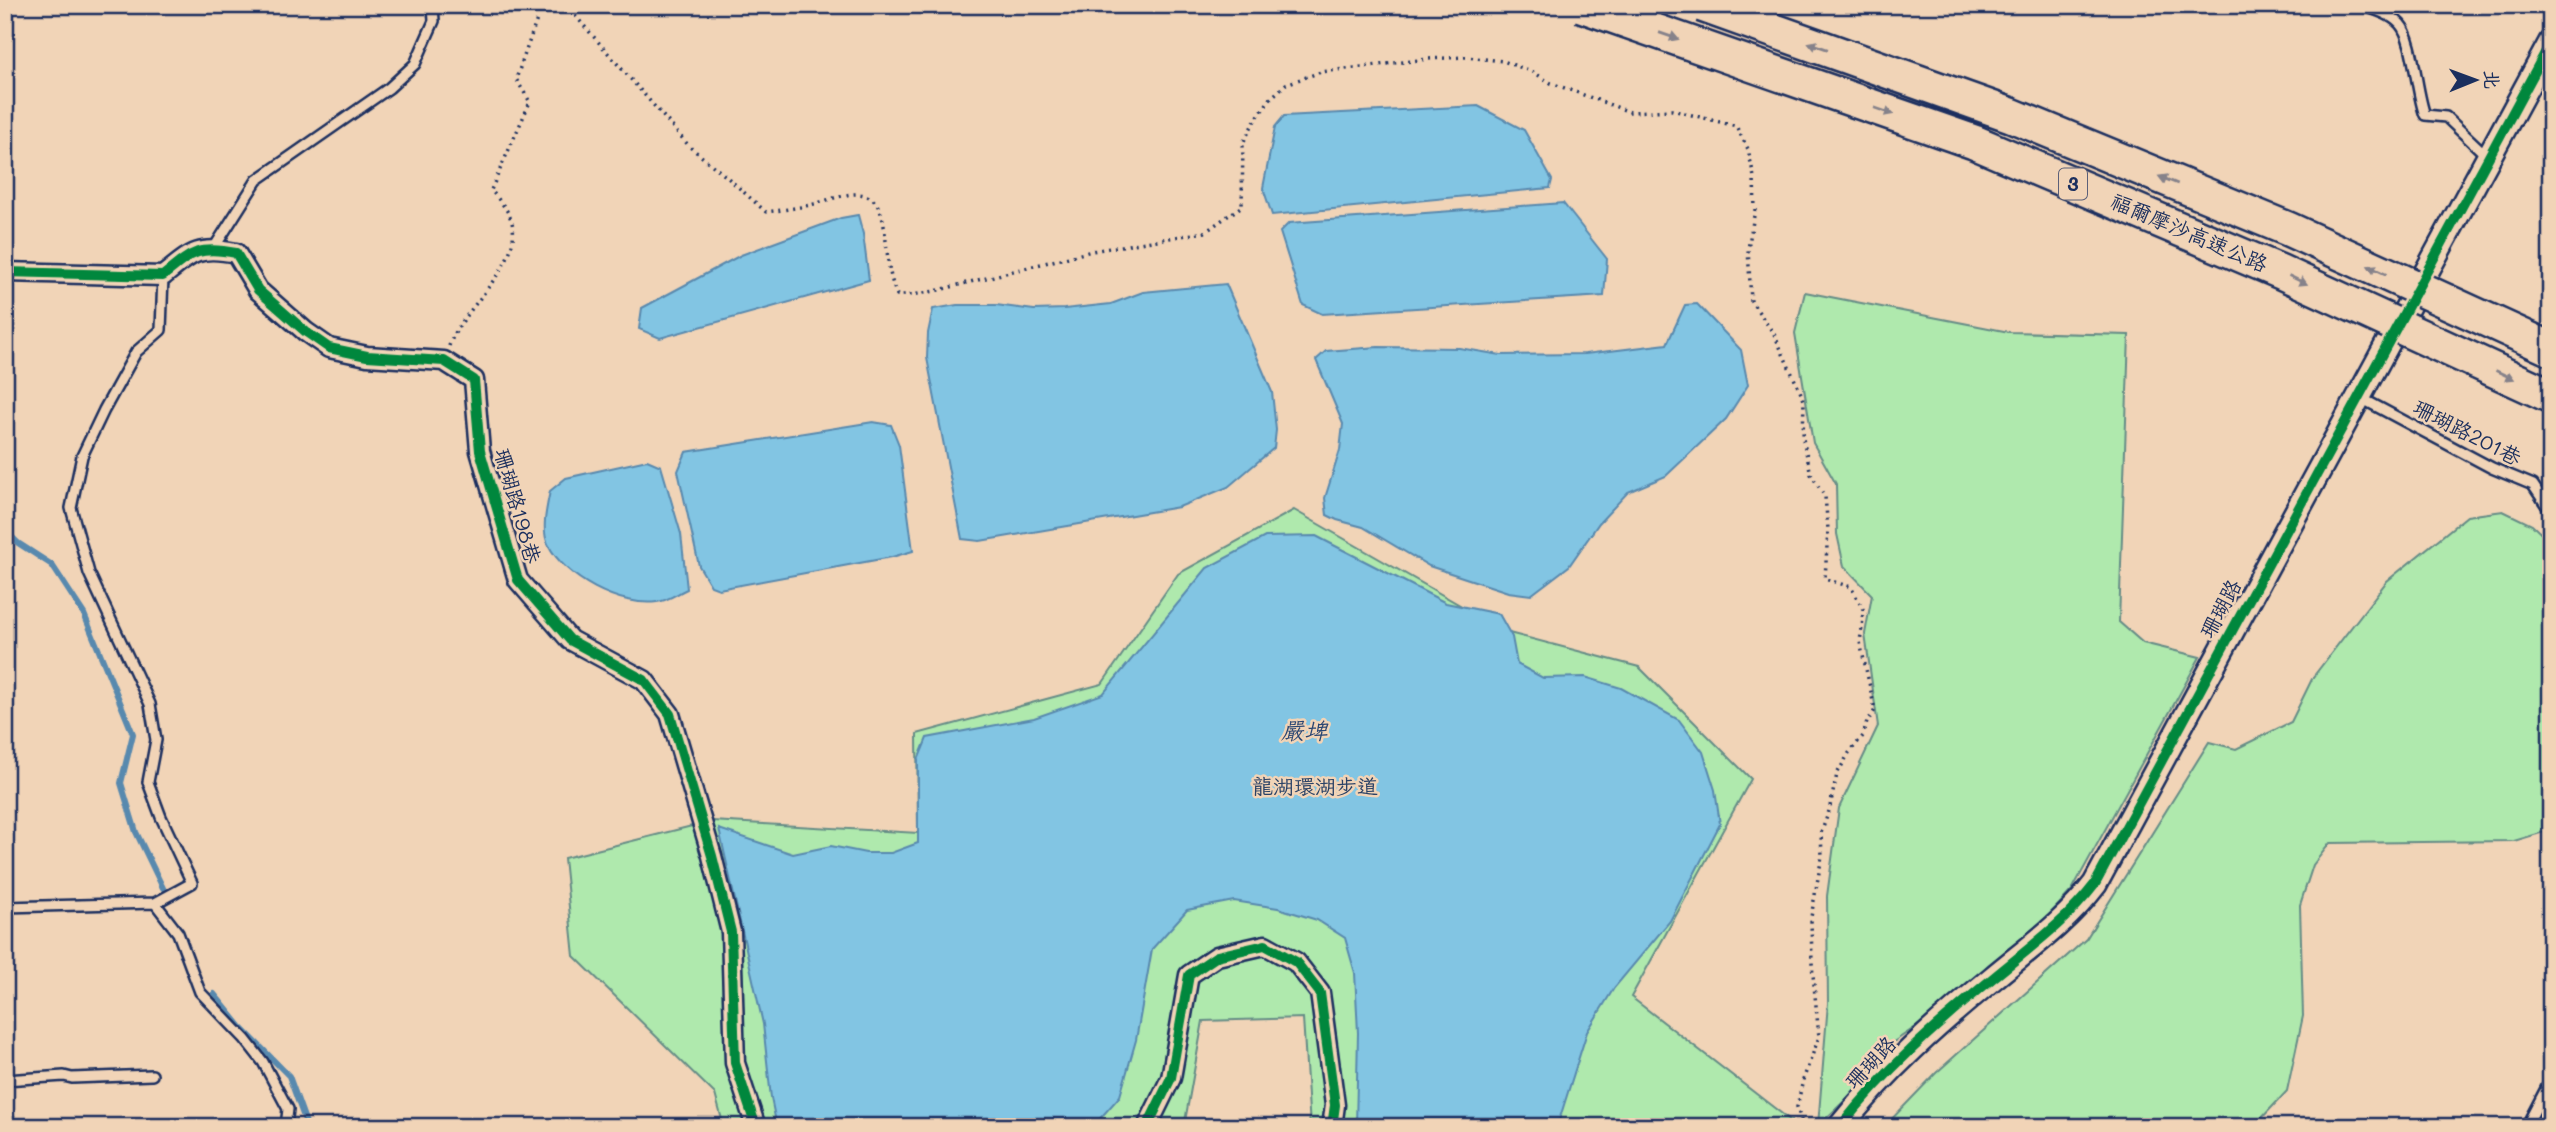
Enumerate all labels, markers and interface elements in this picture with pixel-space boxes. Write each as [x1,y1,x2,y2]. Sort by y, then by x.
one-way arrow [1659,31,1680,42]
one-way arrow [1808,40,1829,51]
north arrow [2440,46,2510,116]
text: 北 [2480,70,2505,89]
one-way arrow [1873,105,1894,116]
road number: 3 [2059,168,2087,200]
one-way arrow [2158,174,2179,185]
street label: 福爾摩沙高速公路 [2107,186,2272,277]
one-way arrow [2367,264,2387,276]
one-way arrow [2288,275,2309,286]
one-way arrow [2495,369,2515,381]
street label: 珊瑚路201巷 [2409,393,2526,470]
street label: 珊瑚路198巷 [489,445,548,566]
street label: 珊瑚路 [2193,574,2246,642]
water label: 嚴埤 [1281,715,1329,745]
park label: 龍湖環湖步道 [1252,772,1378,799]
street label: 珊瑚路 [1839,1030,1901,1094]

